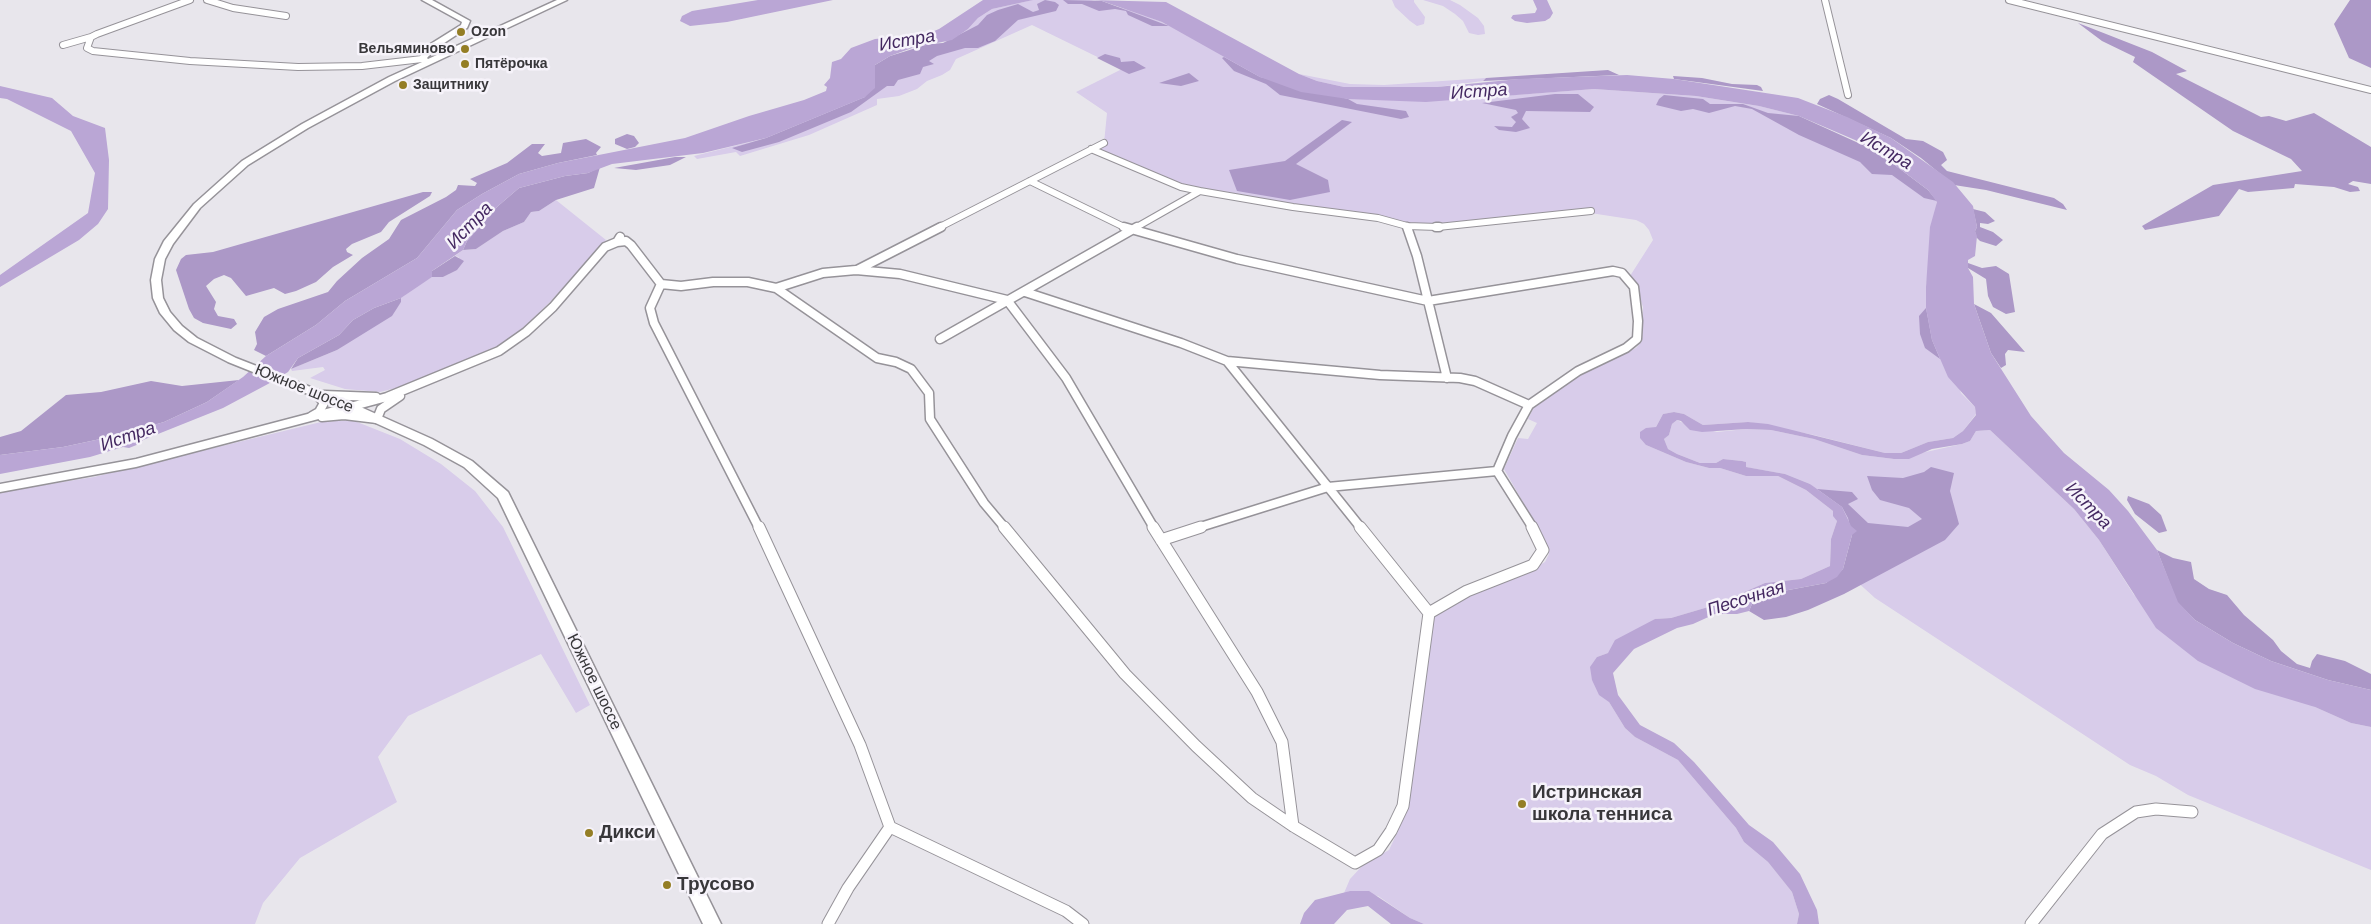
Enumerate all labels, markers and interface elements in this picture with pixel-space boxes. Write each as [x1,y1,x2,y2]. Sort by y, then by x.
place label: Ozon [471,24,506,40]
water label: Истра [877,25,937,57]
marker: Ozon [455,26,467,38]
place label: Вельяминово [358,41,455,57]
marker: Вельяминово [459,43,471,55]
place label: Пятёрочка [475,56,548,72]
marker: Пятёрочка [459,58,471,70]
place label: Защитнику [413,77,489,93]
marker: Защитнику [397,79,409,91]
water label: Истра [1450,79,1508,105]
water label: Истра [1856,127,1916,175]
water label: Истра [443,198,497,254]
street label: Южное шоссе [252,361,356,417]
water label: Истра [98,418,158,456]
water label: Истра [2061,478,2115,534]
water label: Песочная [1705,576,1787,622]
street label: Южное шоссе [562,631,626,733]
place label: Истринская школа тенниса [1532,782,1672,826]
marker: Истринская школа тенниса [1516,798,1528,810]
place label: Дикси [599,822,656,844]
marker: Дикси [583,827,595,839]
place label: Трусово [677,874,755,896]
marker: Трусово [661,879,673,891]

